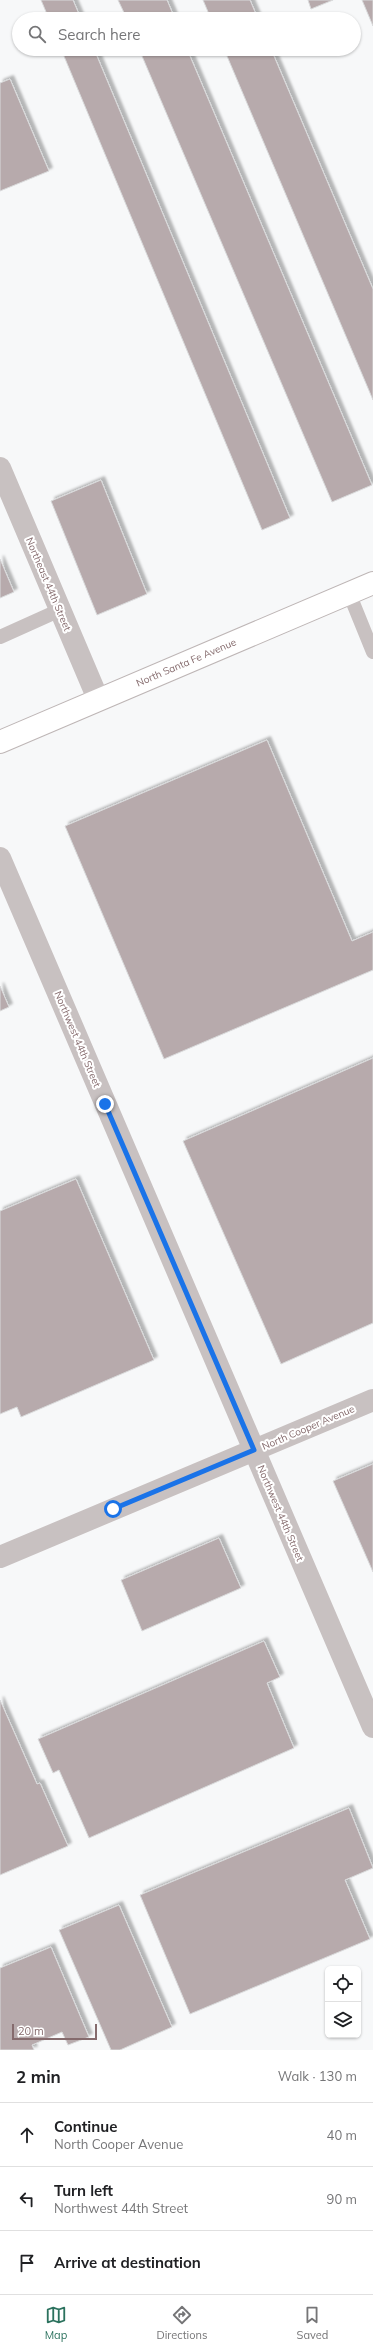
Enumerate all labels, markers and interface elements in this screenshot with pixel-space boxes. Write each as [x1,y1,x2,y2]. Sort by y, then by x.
search box [12,12,361,56]
icon: search [26,23,48,45]
text: Search here [58,25,140,44]
street label: Northeast 44th Street [23,535,74,633]
street label: North Santa Fe Avenue [134,635,238,689]
street label: Northwest 44th Street [51,989,104,1090]
route end [96,1095,114,1113]
street label: North Cooper Avenue [260,1402,357,1453]
street label: Northwest 44th Street [254,1463,307,1564]
route start [104,1500,122,1518]
map controls [325,1966,361,2038]
button: locate [325,1966,361,2002]
button: layers [325,2002,361,2038]
scale bar [12,2022,97,2041]
text: 20 m [18,2024,44,2038]
text: 2 min [16,2066,61,2087]
text: Walk · 130 m [278,2068,357,2084]
text: Continue [54,2117,117,2136]
icon: ahead [16,2124,38,2146]
text: 40 m [327,2127,357,2143]
text: North Cooper Avenue [54,2136,183,2152]
text: Turn left [54,2181,113,2200]
icon: left [16,2188,38,2210]
text: 90 m [327,2191,357,2207]
text: Northwest 44th Street [54,2200,188,2216]
icon: arrive [16,2252,38,2274]
text: Arrive at destination [54,2253,201,2272]
tab: Map [45,2304,67,2342]
tab: Directions [157,2304,207,2342]
tab: Saved [297,2304,328,2342]

